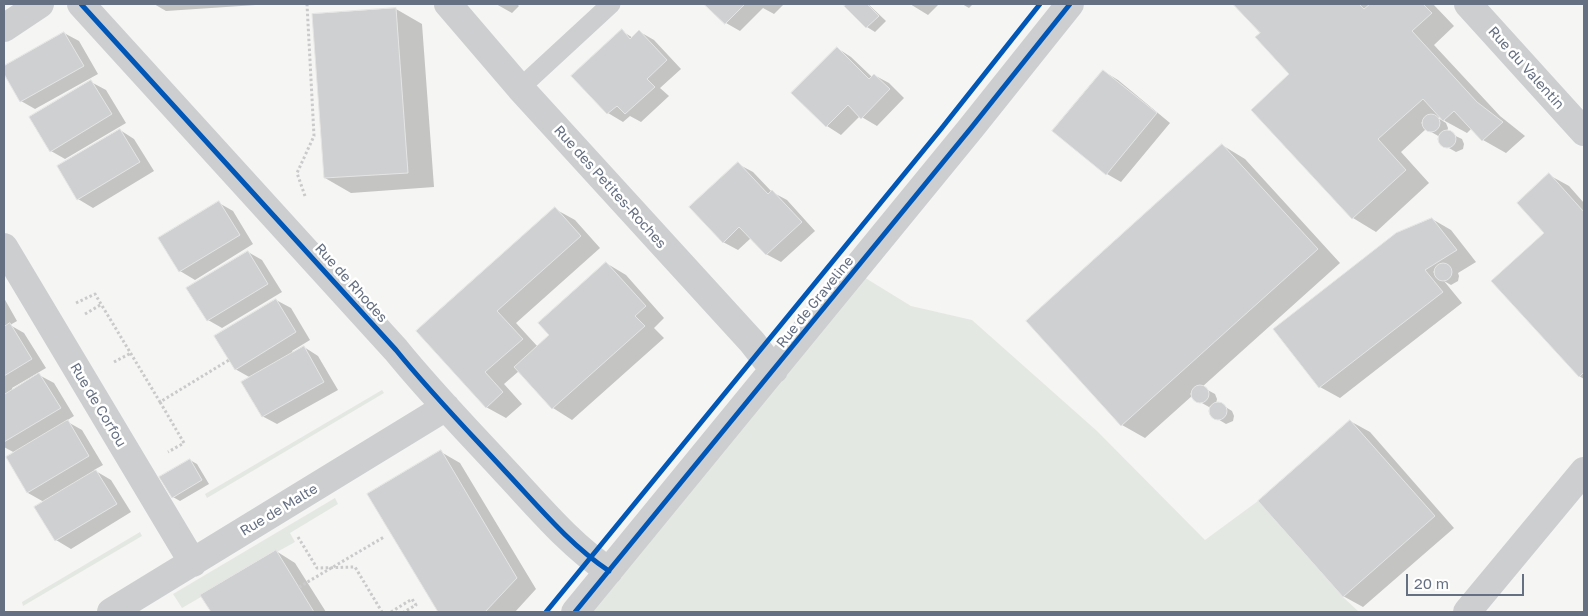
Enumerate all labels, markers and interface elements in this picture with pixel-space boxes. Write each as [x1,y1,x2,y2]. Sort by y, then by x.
street label: Rue du Valentin [1485,23,1567,113]
street label: Rue des Petites-Roches [550,122,670,252]
street label: Rue de Rhodes [311,240,391,326]
street label: Rue de Graveline [773,253,857,351]
street label: Rue de Corfou [66,360,130,450]
street label: Rue de Malte [237,480,321,540]
scale bar [1408,564,1526,596]
text: 20 m [1414,574,1449,592]

